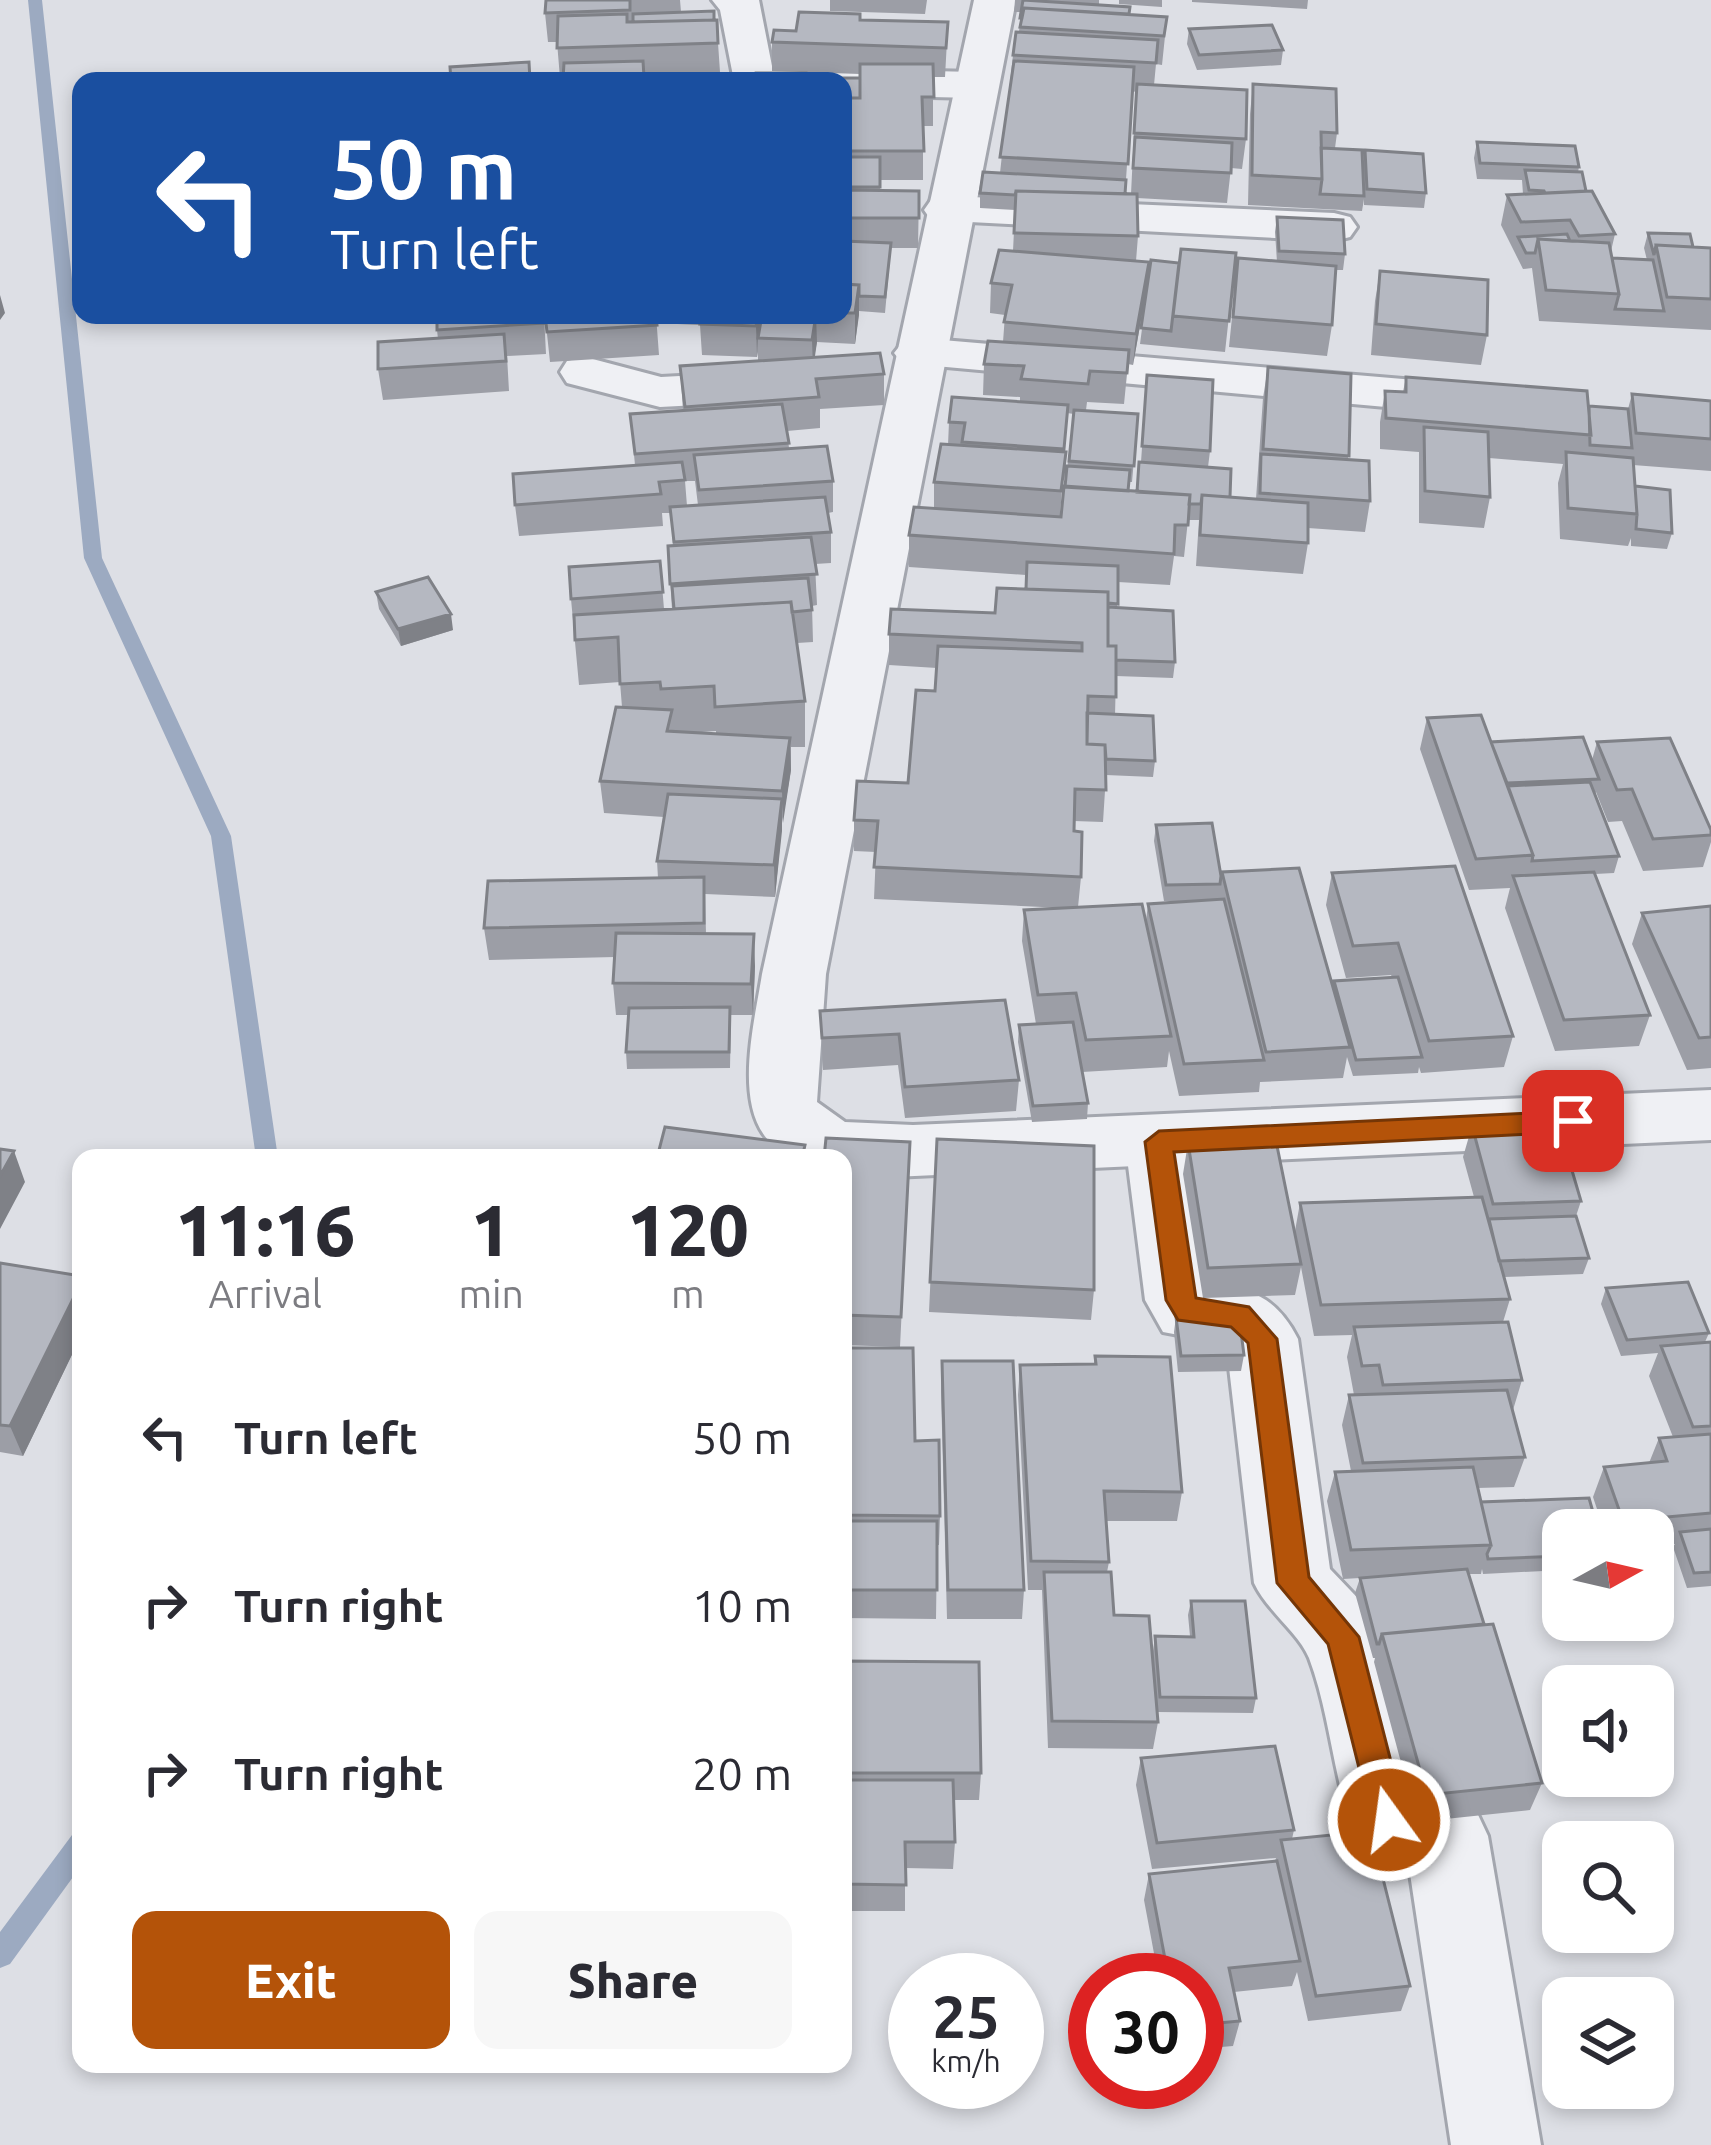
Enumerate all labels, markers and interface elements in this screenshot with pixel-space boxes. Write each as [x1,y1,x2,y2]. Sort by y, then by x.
icon: left [132,120,288,276]
text: 50 m [330,121,517,215]
text: Turn left [330,219,539,279]
pin [1522,1070,1624,1172]
icon: arrive [1540,1088,1606,1154]
text: 11:16 [175,1189,355,1270]
text: 1 [471,1189,511,1270]
text: 120 [627,1189,749,1270]
text: Arrival [208,1272,322,1315]
text: min [458,1272,524,1315]
text: m [671,1272,705,1315]
icon: left [132,1404,198,1470]
text: Turn left [234,1412,418,1463]
text: 50 m [692,1412,792,1463]
north arrow [1542,1509,1674,1641]
map controls [1542,1509,1674,2109]
icon: right [132,1572,198,1638]
text: Turn right [234,1580,443,1631]
text: 10 m [692,1580,792,1631]
button: sound [1542,1665,1674,1797]
icon: right [132,1740,198,1806]
text: Turn right [234,1748,443,1799]
text: 20 m [692,1748,792,1799]
position arrow [1326,1757,1452,1883]
button: search [1542,1821,1674,1953]
button: Exit [132,1911,450,2049]
button: Share [474,1911,792,2049]
speed limit sign: 30 [1068,1953,1224,2109]
button: layers [1542,1977,1674,2109]
text: 25 [932,1982,1000,2049]
text: km/h [931,2044,1001,2078]

